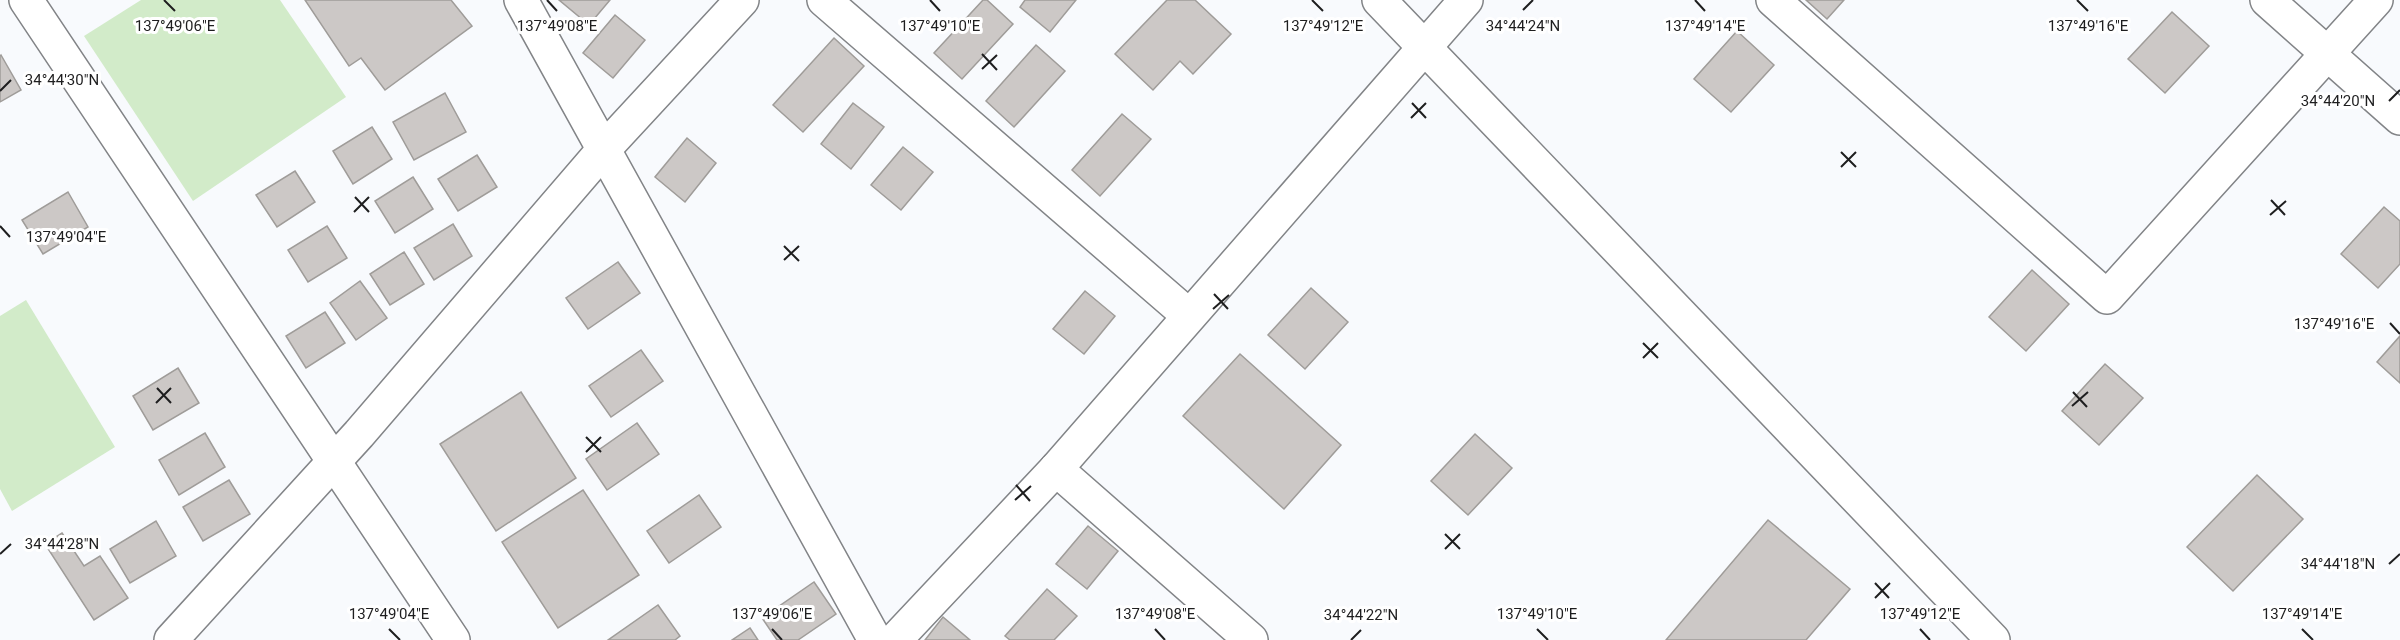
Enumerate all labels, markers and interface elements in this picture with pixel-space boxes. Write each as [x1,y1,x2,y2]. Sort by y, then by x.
text: 137°49'06"E [135,17,216,35]
text: 137°49'08"E [517,17,598,35]
text: 137°49'10"E [900,17,981,35]
text: 137°49'12"E [1283,17,1364,35]
text: 34°44'24"N [1486,17,1560,35]
text: 137°49'14"E [1665,17,1746,35]
text: 137°49'16"E [2048,17,2129,35]
text: 34°44'30"N [25,71,99,89]
text: 34°44'20"N [2301,92,2375,110]
text: 137°49'04"E [26,228,107,246]
text: 137°49'16"E [2294,315,2375,333]
text: 34°44'28"N [25,535,99,553]
text: 34°44'18"N [2301,555,2375,573]
text: 137°49'04"E [349,605,430,623]
text: 137°49'06"E [732,605,813,623]
text: 137°49'08"E [1115,605,1196,623]
text: 137°49'10"E [1497,605,1578,623]
text: 137°49'12"E [1880,605,1961,623]
text: 137°49'14"E [2262,605,2343,623]
text: 34°44'22"N [1324,606,1398,624]

